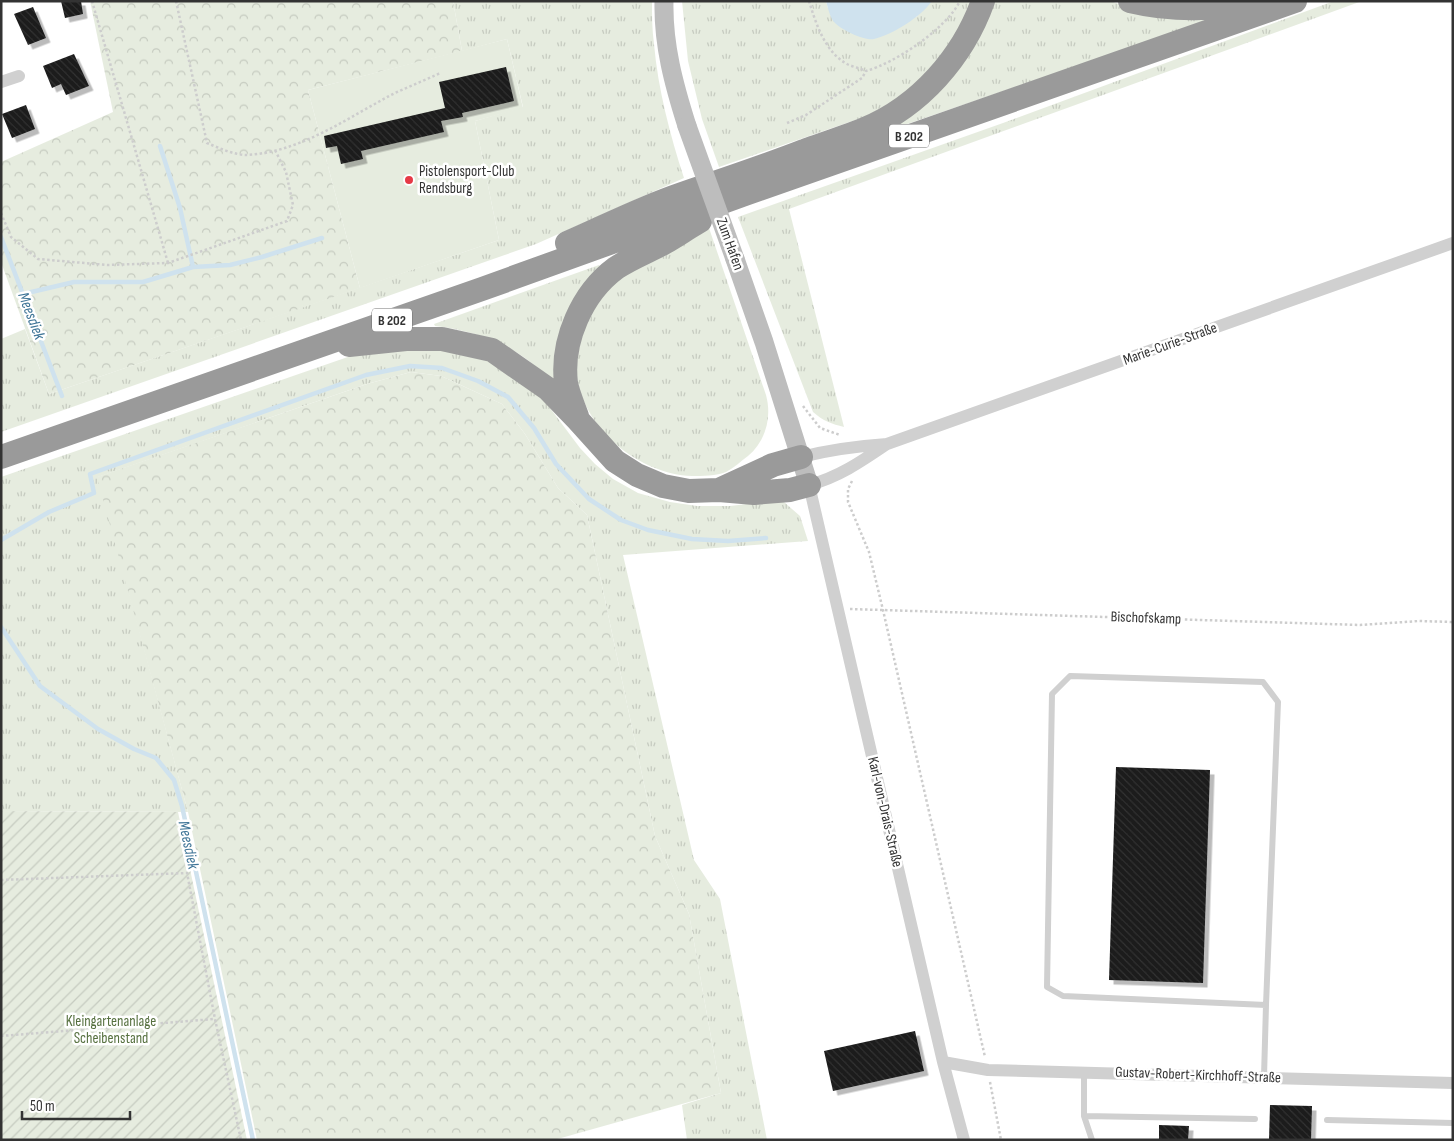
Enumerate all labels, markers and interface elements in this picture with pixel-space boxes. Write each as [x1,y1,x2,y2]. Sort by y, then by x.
road number: B 202 [889,124,929,148]
place label: Pistolensport-Club Rendsburg [419,162,514,198]
marker: Pistolensport-Club Rendsburg [403,174,415,186]
street label: Zum Hafen [712,215,748,273]
water label: Meesdiek [13,290,49,343]
road number: B 202 [372,308,412,332]
street label: Marie-Curie-Straße [1120,318,1220,370]
street label: Bischofskamp [1110,607,1182,629]
street label: Karl-von-Drais-Straße [863,755,907,869]
water label: Meesdiek [174,819,203,872]
park label: Kleingartenanlage Scheibenstand [66,1012,156,1048]
street label: Gustav-Robert-Kirchhoff-Straße [1115,1063,1281,1087]
scale bar [22,1088,130,1120]
text: 50 m [30,1097,55,1116]

